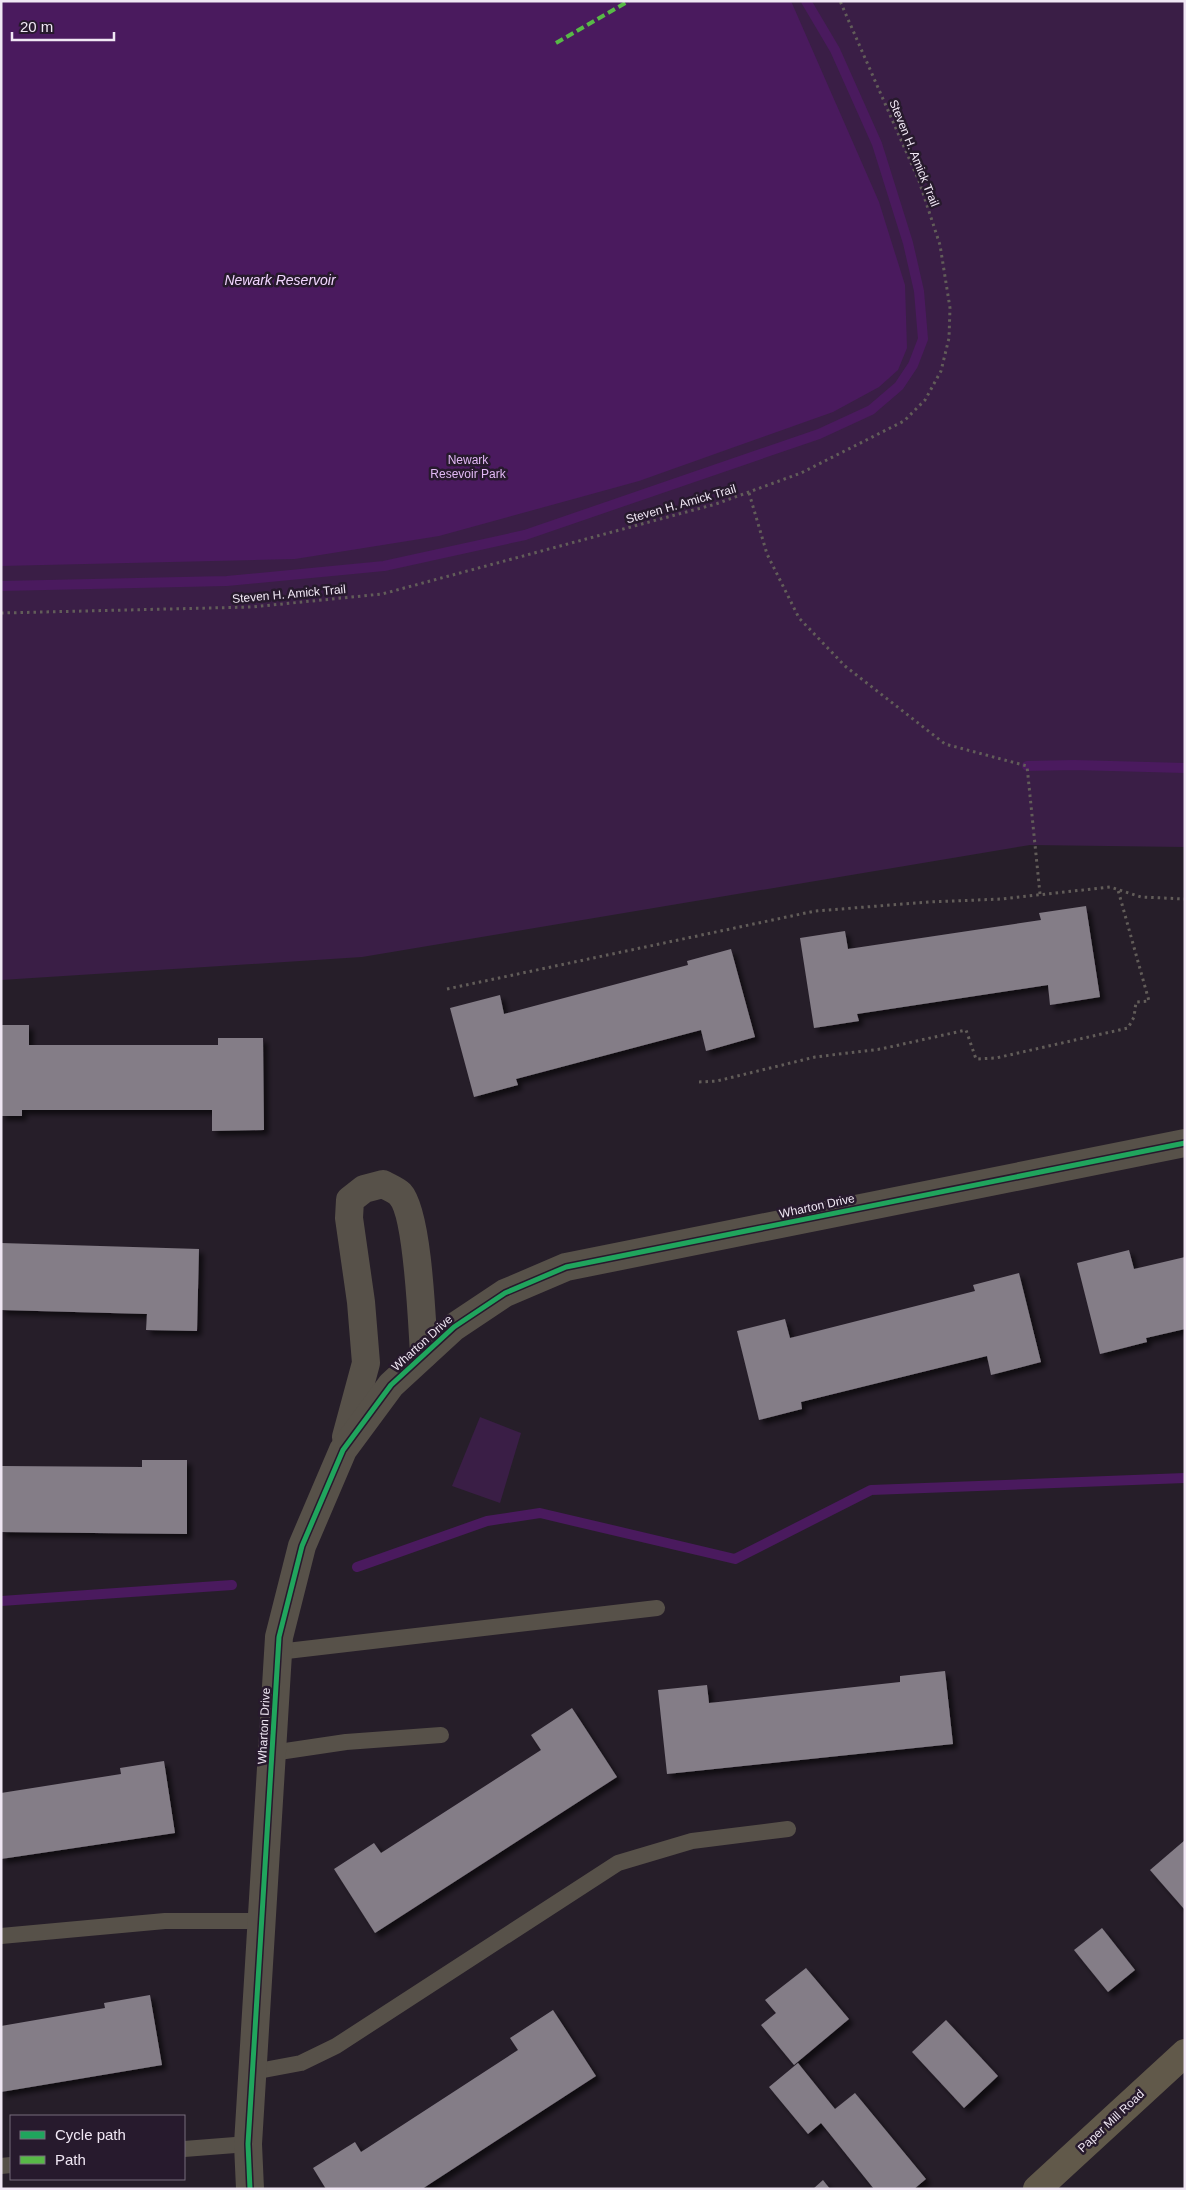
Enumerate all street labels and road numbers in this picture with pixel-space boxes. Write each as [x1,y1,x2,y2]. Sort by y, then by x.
street label: Steven H. Amick Trail [886,98,942,208]
street label: Steven H. Amick Trail [624,482,738,526]
street label: Steven H. Amick Trail [232,582,346,606]
street label: Wharton Drive [778,1191,856,1221]
street label: Wharton Drive [389,1312,455,1374]
street label: Wharton Drive [255,1687,273,1765]
street label: Paper Mill Road [1075,2087,1147,2155]

